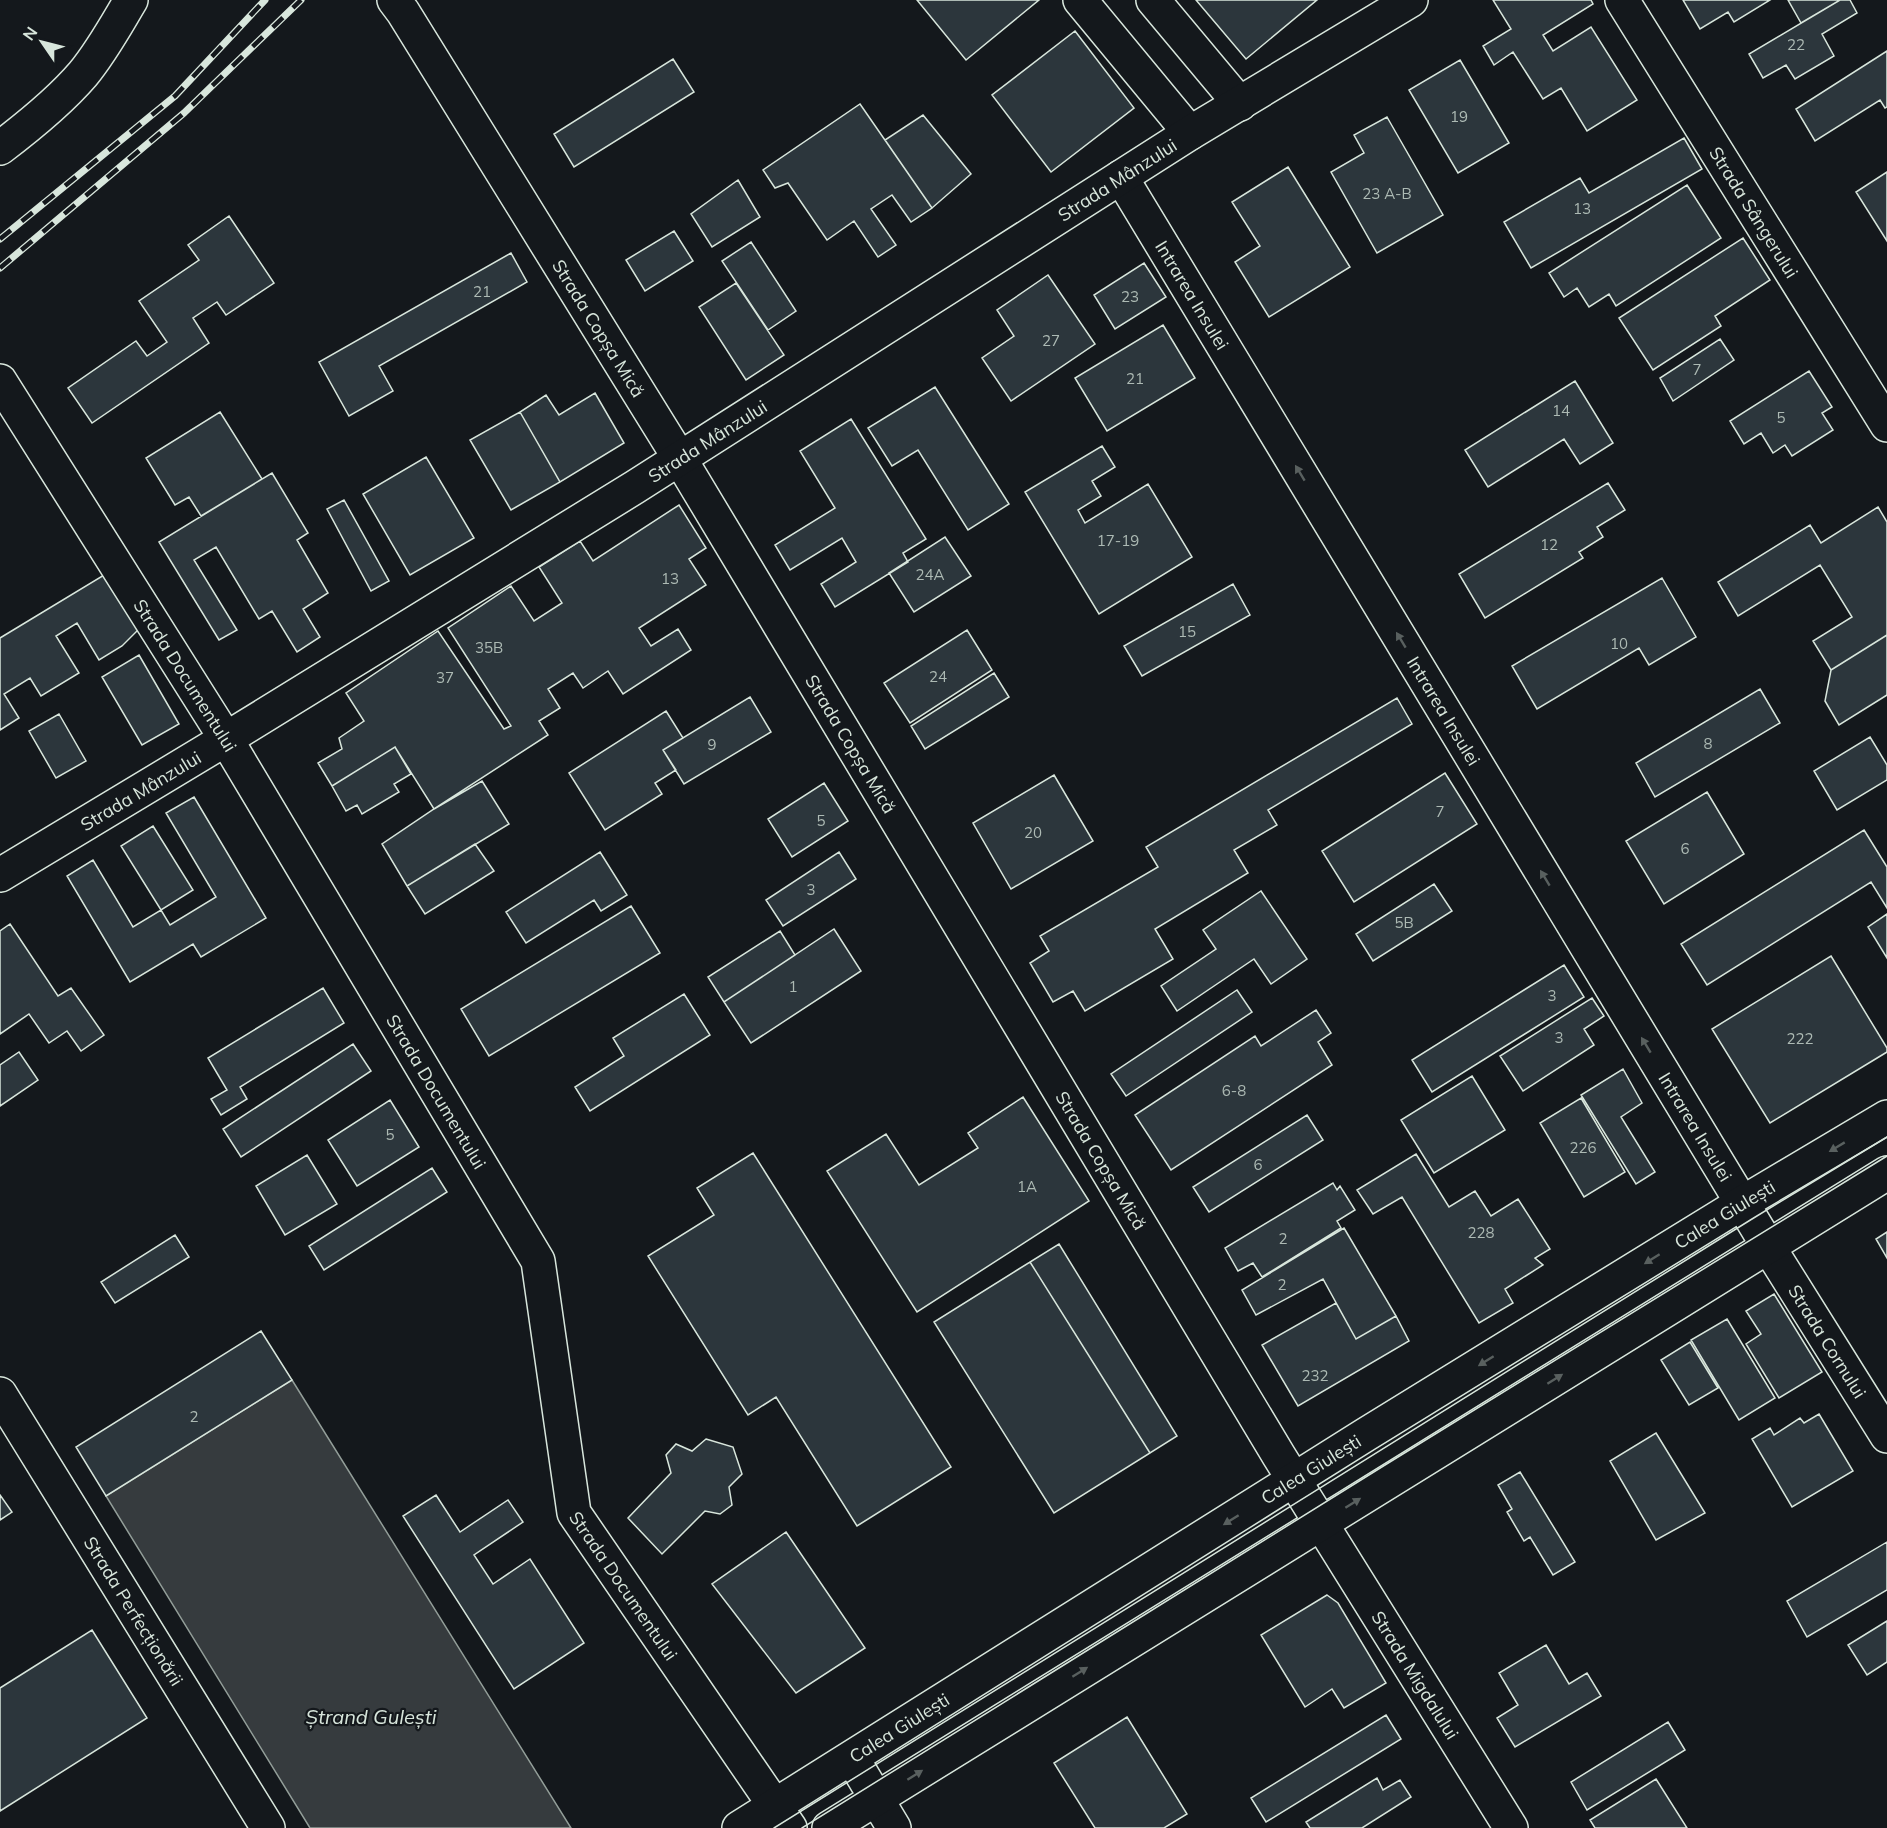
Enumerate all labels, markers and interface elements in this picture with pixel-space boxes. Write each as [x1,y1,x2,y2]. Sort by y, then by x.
north arrow [12,12,72,72]
text: N [18,23,41,44]
house number: 22 [1787,35,1805,54]
house number: 19 [1450,107,1468,126]
street label: Strada Mânzului [1053,133,1181,226]
street label: Strada Sângerului [1705,142,1804,282]
house number: 23 A-B [1362,184,1412,203]
house number: 13 [1573,199,1591,218]
street label: Intrarea Insulei [1151,236,1234,354]
street label: Strada Copșa Mică [548,255,650,401]
house number: 21 [473,282,491,301]
house number: 23 [1121,287,1139,306]
house number: 27 [1042,331,1060,350]
house number: 7 [1692,360,1702,379]
house number: 21 [1126,369,1144,388]
street label: Strada Mânzului [644,394,771,487]
house number: 14 [1552,401,1570,420]
house number: 5 [1776,408,1786,427]
one-way arrow [1295,464,1305,481]
house number: 17-19 [1097,531,1139,550]
house number: 12 [1540,535,1558,554]
house number: 24A [915,565,945,584]
house number: 13 [661,569,679,588]
street label: Strada Documentului [129,595,242,756]
house number: 15 [1178,622,1196,641]
one-way arrow [1396,631,1406,648]
house number: 10 [1610,634,1628,653]
house number: 35B [475,638,503,657]
street label: Intrarea Insulei [1402,652,1486,770]
house number: 24 [929,667,947,686]
house number: 37 [436,668,454,687]
street label: Strada Copșa Mică [801,670,902,817]
house number: 8 [1703,734,1713,753]
house number: 9 [707,735,717,754]
street label: Strada Mânzului [76,745,205,836]
house number: 7 [1435,802,1445,821]
house number: 5 [816,811,826,830]
house number: 20 [1024,823,1042,842]
house number: 6 [1680,839,1690,858]
one-way arrow [1540,870,1551,886]
house number: 3 [806,880,816,899]
house number: 5B [1394,913,1414,932]
house number: 1 [788,977,798,996]
house number: 3 [1547,986,1557,1005]
street label: Strada Documentului [382,1010,492,1173]
house number: 3 [1554,1028,1564,1047]
house number: 222 [1786,1029,1814,1048]
one-way arrow [1641,1037,1652,1053]
street label: Intrarea Insulei [1654,1068,1738,1185]
house number: 6-8 [1222,1081,1246,1100]
street label: Strada Copșa Mică [1051,1087,1152,1234]
house number: 5 [385,1125,395,1144]
house number: 226 [1569,1138,1597,1157]
one-way arrow [1829,1141,1845,1152]
house number: 6 [1253,1155,1263,1174]
street label: Calea Giulești [1670,1175,1779,1254]
house number: 1A [1017,1177,1037,1196]
house number: 228 [1467,1223,1495,1242]
house number: 2 [1278,1229,1288,1248]
one-way arrow [1644,1253,1660,1264]
house number: 2 [1277,1275,1287,1294]
street label: Strada Cornului [1784,1280,1872,1402]
one-way arrow [1478,1355,1494,1366]
house number: 232 [1301,1366,1329,1385]
one-way arrow [1547,1373,1563,1384]
house number: 2 [189,1407,199,1426]
street label: Calea Giulești [1256,1429,1365,1509]
one-way arrow [1345,1497,1361,1508]
street label: Strada Documentului [564,1506,683,1665]
one-way arrow [1223,1514,1240,1525]
street label: Strada Perfecționării [79,1532,189,1690]
street label: Strada Migdalului [1367,1606,1464,1743]
one-way arrow [1072,1667,1088,1678]
street label: Calea Giulești [845,1687,953,1768]
water label: Ștrand Gulești [306,1704,437,1730]
one-way arrow [907,1770,923,1781]

